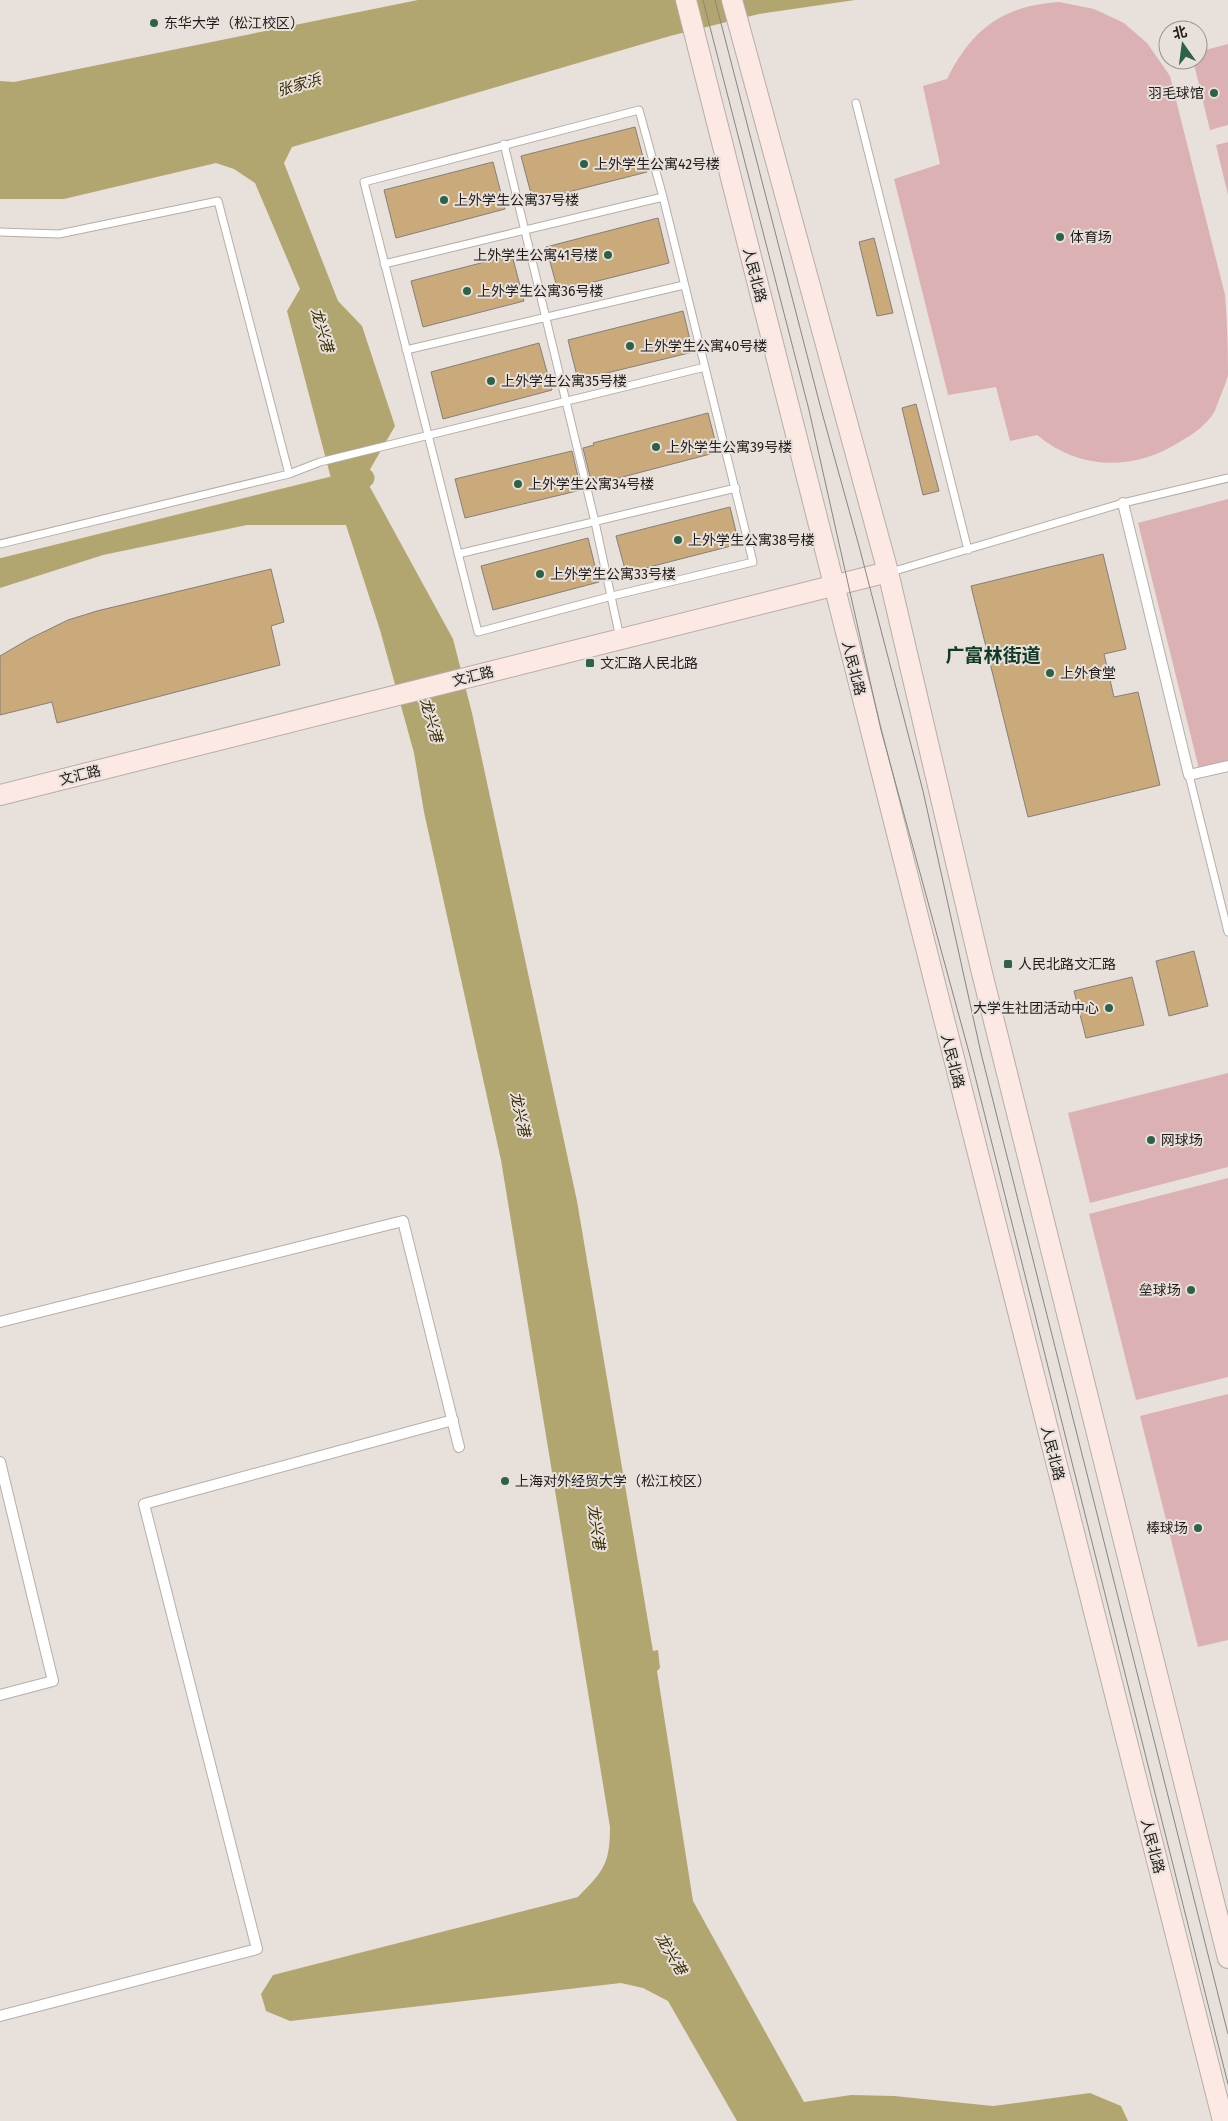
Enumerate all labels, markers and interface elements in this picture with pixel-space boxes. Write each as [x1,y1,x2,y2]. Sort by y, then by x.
place label: 东华大学（松江校区） [164,15,304,32]
marker: 东华大学（松江校区） [148,17,160,29]
north arrow [1158,20,1208,70]
text: 北 [1171,23,1189,43]
water label: 张家浜 [275,70,325,100]
place label: 羽毛球馆 [1148,85,1204,102]
marker: 羽毛球馆 [1208,87,1220,99]
place label: 上外学生公寓42号楼 [594,156,720,173]
marker: 上外学生公寓42号楼 [578,158,590,170]
place label: 上外学生公寓37号楼 [454,192,579,209]
marker: 上外学生公寓37号楼 [438,194,450,206]
place label: 体育场 [1070,229,1112,246]
marker: 体育场 [1054,231,1066,243]
street label: 人民北路 [739,246,770,304]
place label: 上外学生公寓41号楼 [473,247,598,264]
marker: 上外学生公寓41号楼 [602,249,614,261]
place label: 上外学生公寓36号楼 [477,283,603,300]
marker: 上外学生公寓36号楼 [461,285,473,297]
water label: 龙兴港 [307,306,337,356]
place label: 上外学生公寓40号楼 [640,338,767,355]
marker: 上外学生公寓40号楼 [624,340,636,352]
place label: 上外学生公寓35号楼 [501,373,627,390]
marker: 上外学生公寓35号楼 [485,375,497,387]
place label: 上外学生公寓39号楼 [666,439,792,456]
marker: 上外学生公寓39号楼 [650,441,662,453]
place label: 上外学生公寓34号楼 [528,476,654,493]
marker: 上外学生公寓34号楼 [512,478,524,490]
place label: 上外学生公寓38号楼 [688,532,815,549]
marker: 上外学生公寓38号楼 [672,534,684,546]
place label: 上外学生公寓33号楼 [550,566,676,583]
marker: 上外学生公寓33号楼 [534,568,546,580]
street label: 人民北路 [838,639,869,697]
district label: 广富林街道 [945,644,1041,667]
place label: 文汇路人民北路 [600,655,698,672]
marker: 文汇路人民北路 [584,657,596,669]
street label: 文汇路 [451,663,496,690]
place label: 上外食堂 [1060,665,1116,682]
marker: 上外食堂 [1044,667,1056,679]
water label: 龙兴港 [416,696,446,746]
street label: 文汇路 [58,762,103,789]
place label: 人民北路文汇路 [1018,956,1116,973]
marker: 人民北路文汇路 [1002,958,1014,970]
place label: 大学生社团活动中心 [973,1000,1099,1017]
marker: 大学生社团活动中心 [1103,1002,1115,1014]
street label: 人民北路 [937,1032,968,1090]
water label: 龙兴港 [507,1090,534,1140]
place label: 网球场 [1161,1132,1203,1149]
marker: 网球场 [1145,1134,1157,1146]
place label: 垒球场 [1139,1282,1181,1299]
marker: 垒球场 [1185,1284,1197,1296]
street label: 人民北路 [1037,1424,1068,1482]
place label: 上海对外经贸大学（松江校区） [515,1473,711,1490]
marker: 上海对外经贸大学（松江校区） [499,1475,511,1487]
water label: 龙兴港 [584,1503,608,1553]
place label: 棒球场 [1146,1520,1188,1537]
marker: 棒球场 [1192,1522,1204,1534]
street label: 人民北路 [1137,1817,1168,1875]
water label: 龙兴港 [652,1930,691,1980]

